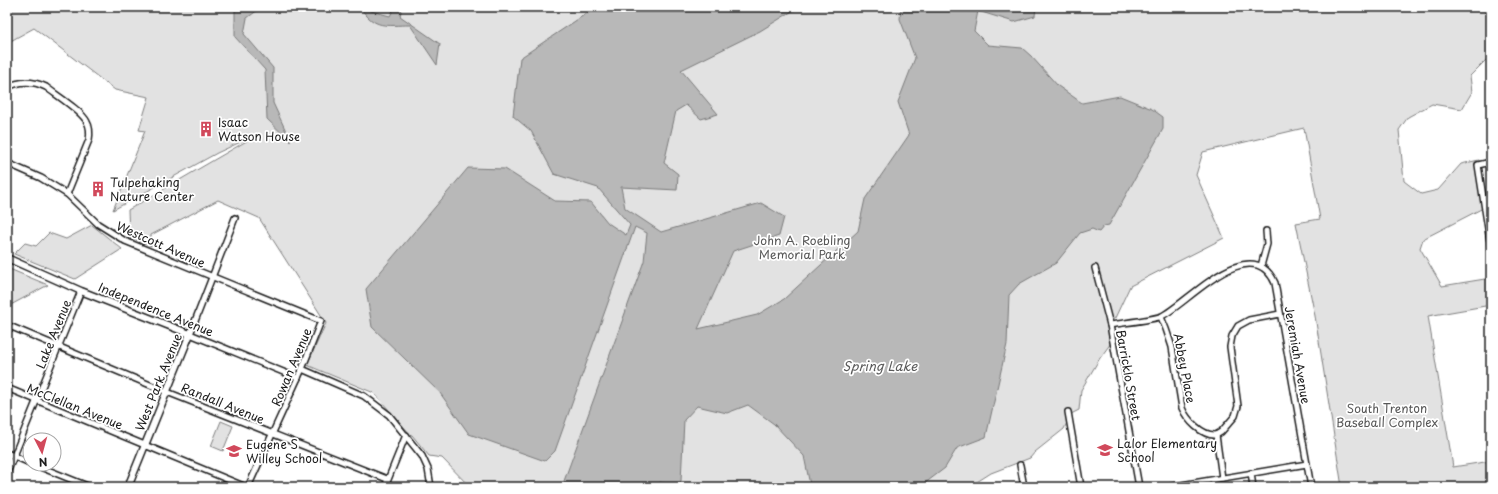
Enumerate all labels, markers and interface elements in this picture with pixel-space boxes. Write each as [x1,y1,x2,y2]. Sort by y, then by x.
place label: Isaac Watson House [218,113,300,145]
building icon: Isaac Watson House [197,120,215,138]
place label: Tulpehaking Nature Center [110,173,194,205]
building icon: Tulpehaking Nature Center [89,180,107,198]
street label: Westcott Avenue [114,216,209,272]
park label: John A. Roebling Memorial Park [754,231,851,263]
street label: Independence Avenue [96,278,217,341]
street label: Lake Avenue [31,296,75,371]
street label: Jeremiah Avenue [1281,305,1316,406]
street label: Rowan Avenue [266,325,316,409]
street label: Barricklo Street [1112,328,1146,422]
street label: West Park Avenue [130,330,186,434]
street label: Abbey Place [1169,332,1201,404]
water label: Spring Lake [843,356,918,375]
street label: McClellan Avenue [24,378,126,434]
street label: Randall Avenue [179,378,268,428]
park label: South Trenton Baseball Complex [1336,399,1438,431]
north arrow [22,432,62,472]
place label: Lalor Elementary School [1117,434,1217,466]
place label: Eugene S Willey School [246,435,322,467]
school or university icon: Lalor Elementary School [1096,441,1114,459]
school or university icon: Eugene S Willey School [225,442,243,460]
text: N [38,454,48,471]

